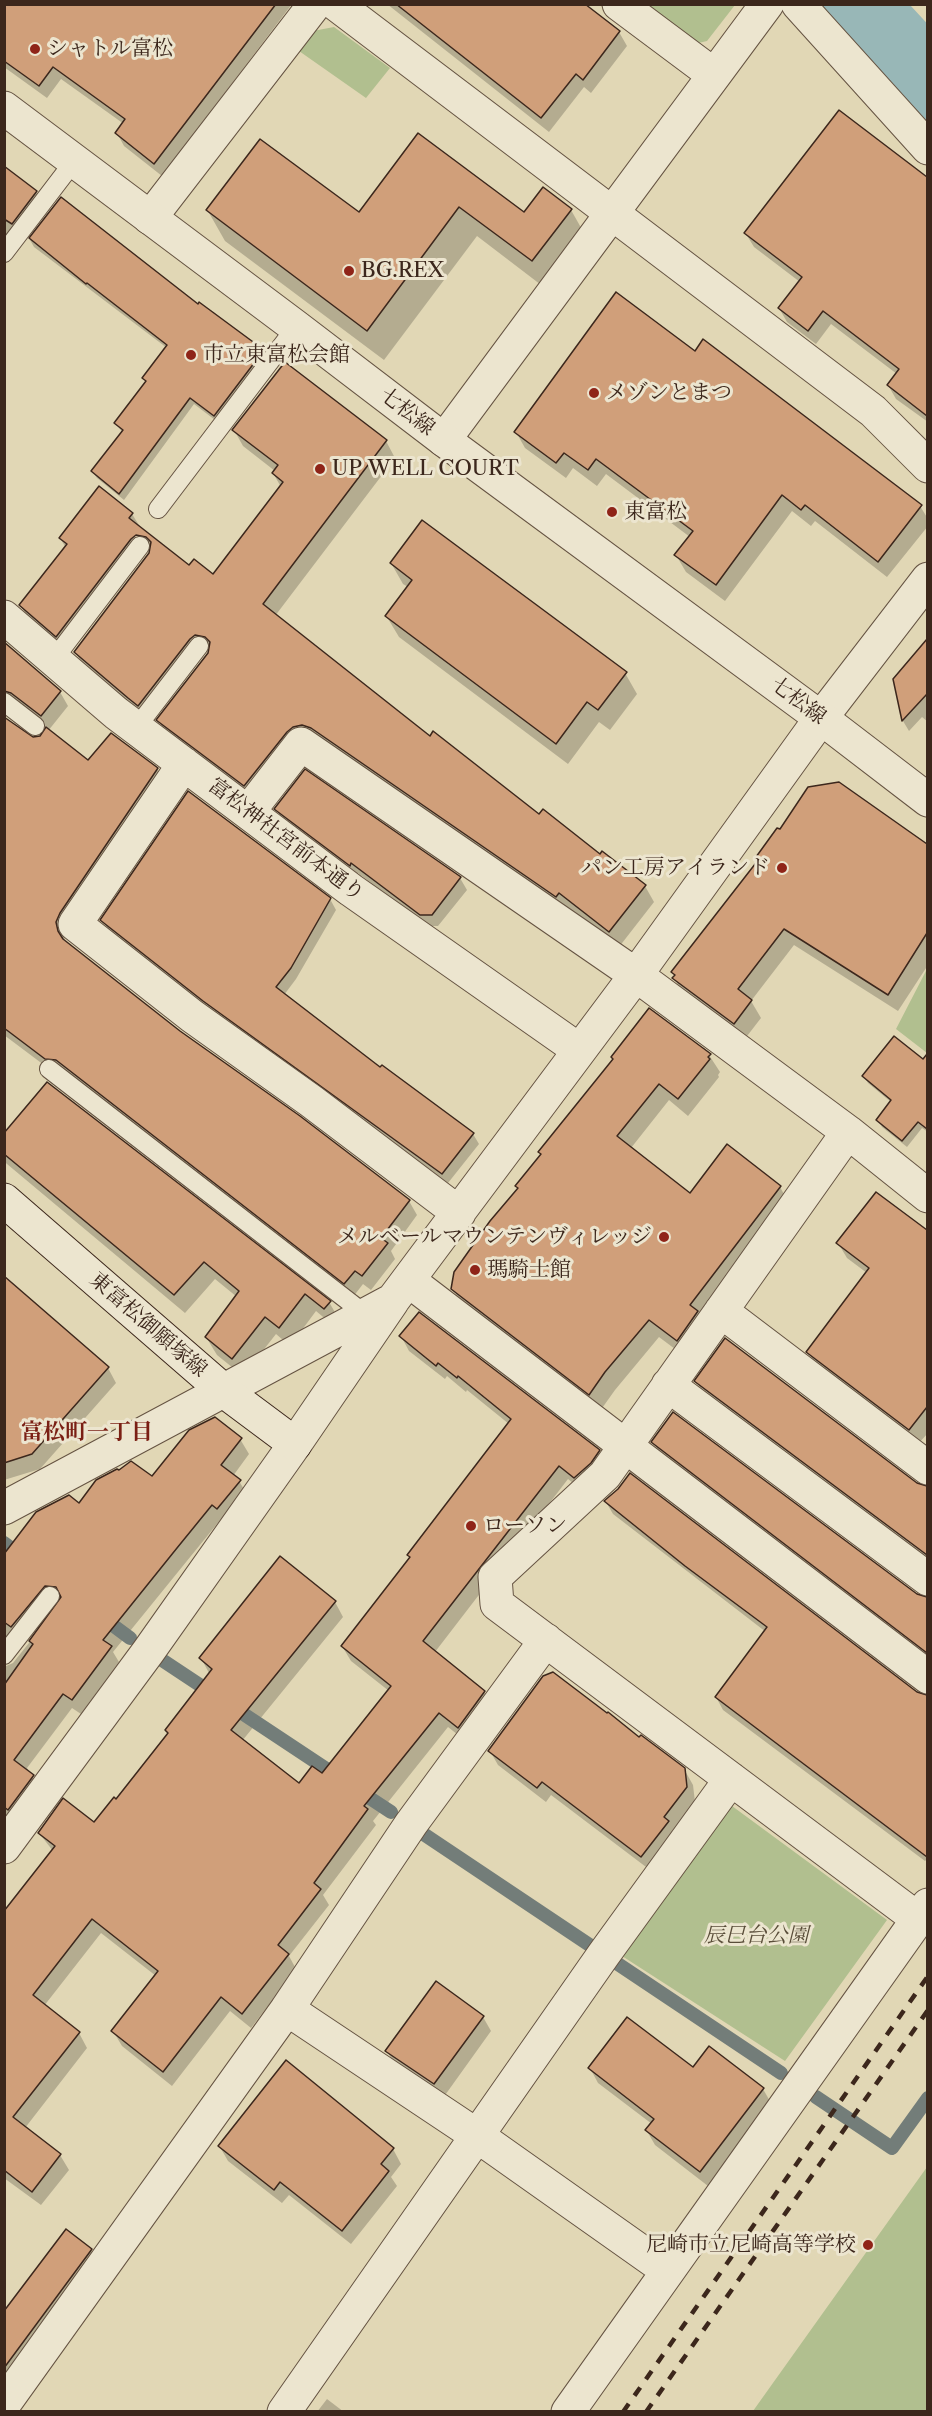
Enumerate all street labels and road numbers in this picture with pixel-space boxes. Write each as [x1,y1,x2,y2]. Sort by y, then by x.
street label: 七松線 [374,383,440,441]
street label: 七松線 [765,672,831,730]
street label: 富松神社宮前本通り [203,773,369,907]
street label: 東富松御願塚線 [84,1267,212,1383]

